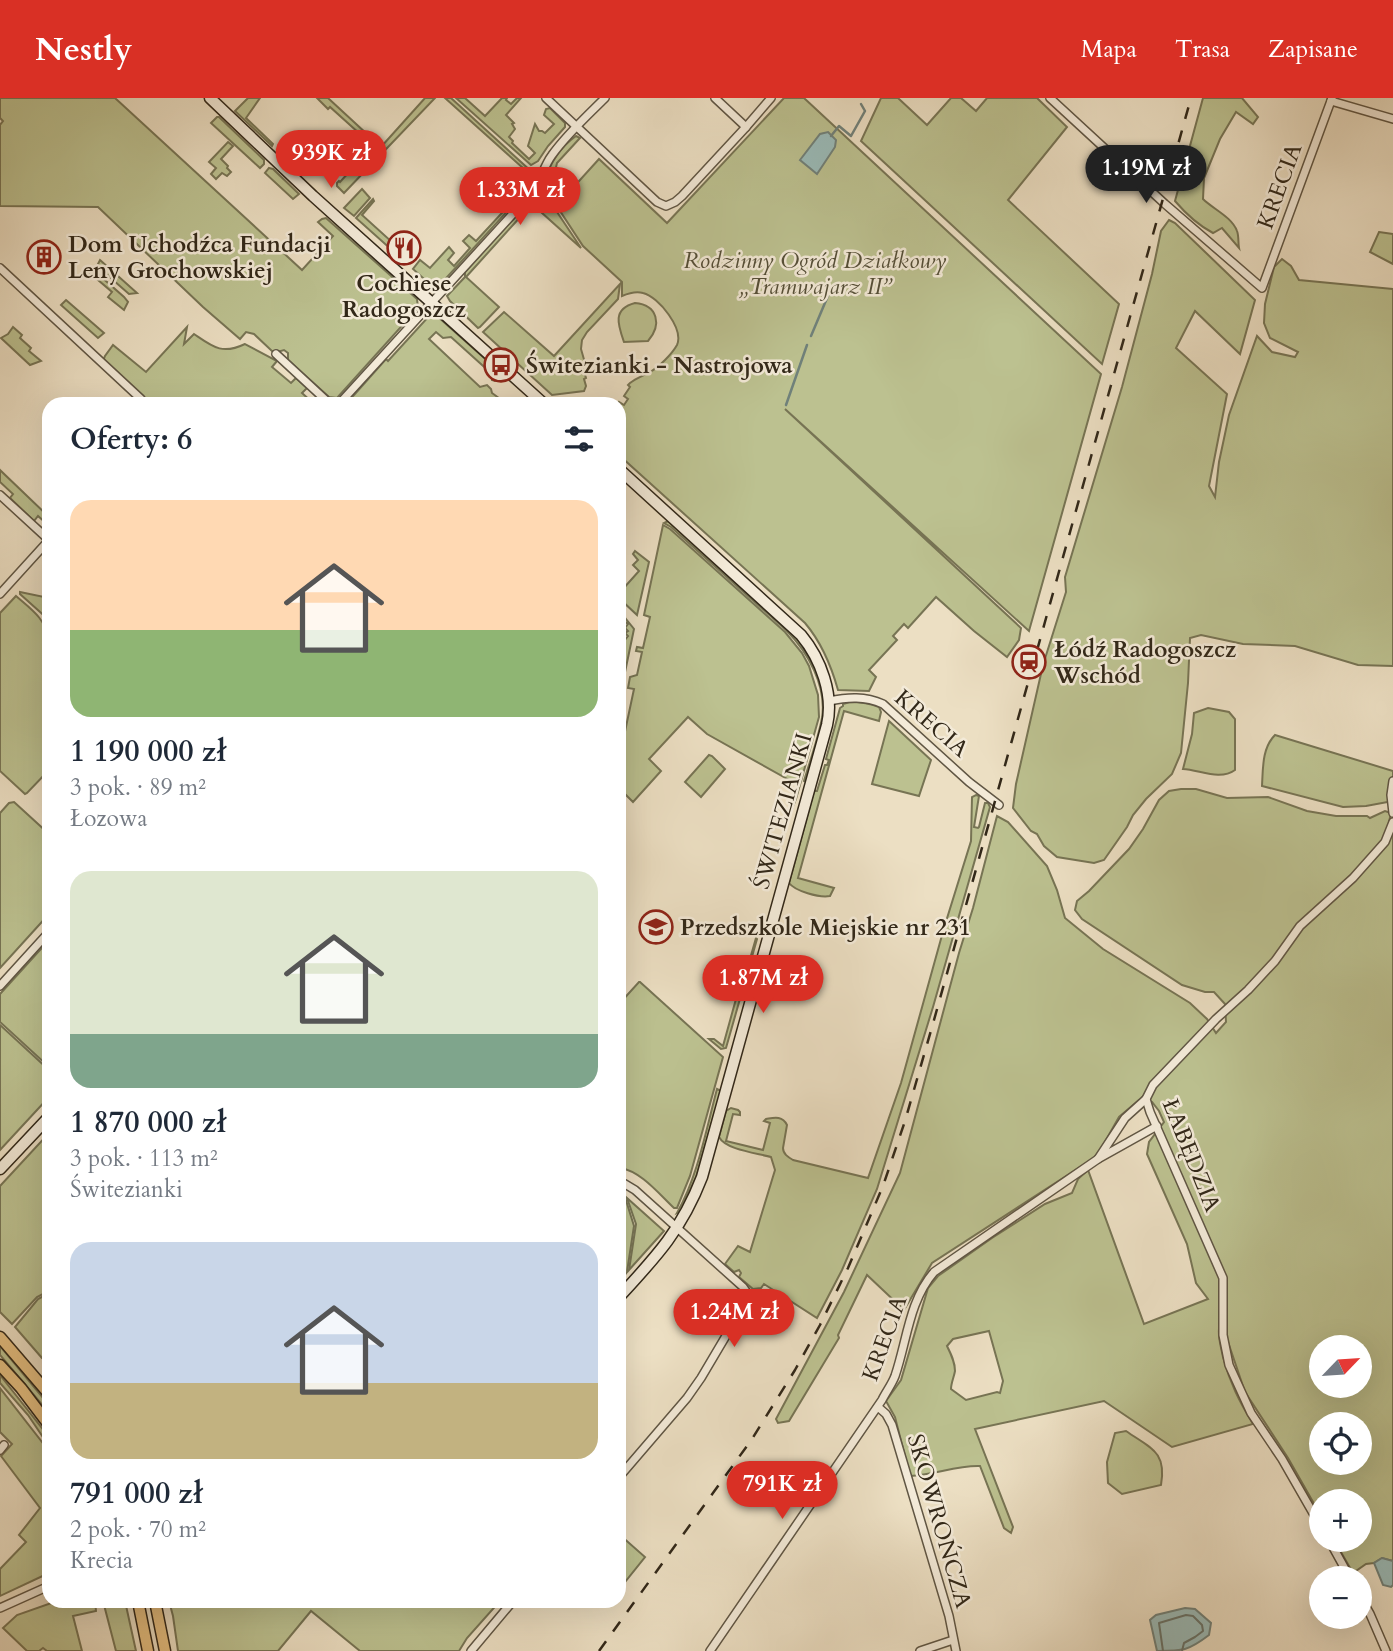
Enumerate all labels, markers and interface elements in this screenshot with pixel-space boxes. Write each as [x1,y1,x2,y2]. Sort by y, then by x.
text: Nestly [35,27,132,72]
text: Mapa [1081,33,1137,66]
text: Trasa [1175,33,1230,66]
text: Zapisane [1268,33,1358,66]
pin: 939K zł [266,130,396,190]
text: 939K zł [292,137,370,168]
street label: KRECIA [1250,138,1309,233]
pin: 1.19M zł [1074,146,1218,205]
text: 1.19M zł [1101,152,1191,183]
pin: 1.33M zł [448,167,592,227]
text: 1.33M zł [475,174,565,205]
place label: Dom Uchodźca Fundacji Leny Grochowskiej [68,229,331,286]
restaurant icon: Cochiese Radogoszcz [385,229,423,267]
building icon: Dom Uchodźca Fundacji Leny Grochowskiej [25,238,63,276]
park label: Rodzinny Ogród Działkowy „Tramwajarz II” [684,245,946,302]
place label: Cochiese Radogoszcz [342,268,466,325]
bus stop icon: Świtezianki - Nastrojowa [482,346,520,384]
place label: Świtezianki - Nastrojowa [526,349,793,381]
text: Oferty: 6 [70,419,192,460]
icon: filters [560,420,598,458]
icon: home [271,545,397,671]
place label: Łódź Radogoszcz Wschód [1053,634,1236,691]
station icon: Łódź Radogoszcz Wschód [1010,643,1048,681]
street label: KRECIA [888,682,976,765]
street label: ŚWITEZIANKI [744,729,820,893]
text: 1 190 000 zł [70,731,226,772]
text: 3 pok. · 89 m² [70,772,206,803]
text: Łozowa [70,803,147,834]
school or university icon: Przedszkole Miejskie nr 231 [637,908,675,946]
place label: Przedszkole Miejskie nr 231 [680,912,971,943]
icon: home [271,916,397,1042]
pin: 1.87M zł [691,956,835,1015]
text: 1.87M zł [718,962,808,993]
street label: ŁABĘDZIA [1155,1094,1229,1217]
text: 1 870 000 zł [70,1102,226,1143]
text: 3 pok. · 113 m² [70,1143,218,1174]
text: Świtezianki [70,1174,183,1205]
icon: home [271,1287,397,1413]
pin: 1.24M zł [662,1290,806,1349]
street label: KRECIA [855,1290,914,1385]
text: 1.24M zł [689,1296,779,1327]
north arrow [1309,1335,1372,1398]
map controls [1309,1335,1372,1629]
button: locate [1309,1412,1372,1475]
street label: SKOWROŃCZA [900,1430,980,1612]
pin: 791K zł [717,1462,847,1521]
text: 791K zł [743,1468,821,1499]
text: 791 000 zł [70,1473,203,1514]
button: + [1309,1489,1372,1552]
text: 2 pok. · 70 m² [70,1514,206,1545]
text: Krecia [70,1545,133,1576]
button: − [1309,1566,1372,1629]

